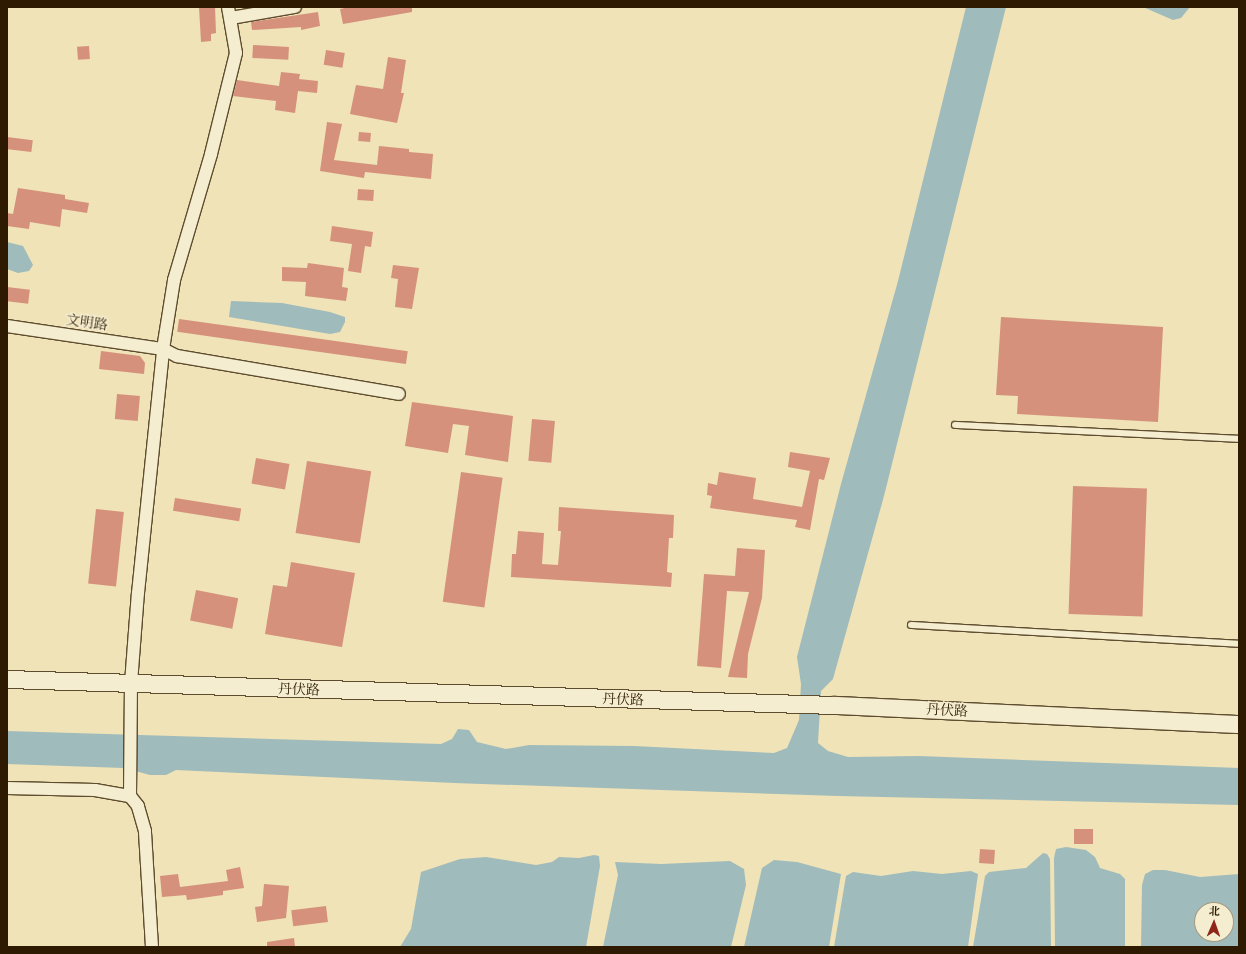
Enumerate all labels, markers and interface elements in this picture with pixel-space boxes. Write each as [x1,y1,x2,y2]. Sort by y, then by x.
street label: 文明路 [65,311,109,333]
street label: 丹伏路 [278,680,320,698]
street label: 丹伏路 [602,690,644,708]
street label: 丹伏路 [926,701,968,719]
north arrow [1194,902,1234,942]
text: 北 [1209,903,1220,919]

